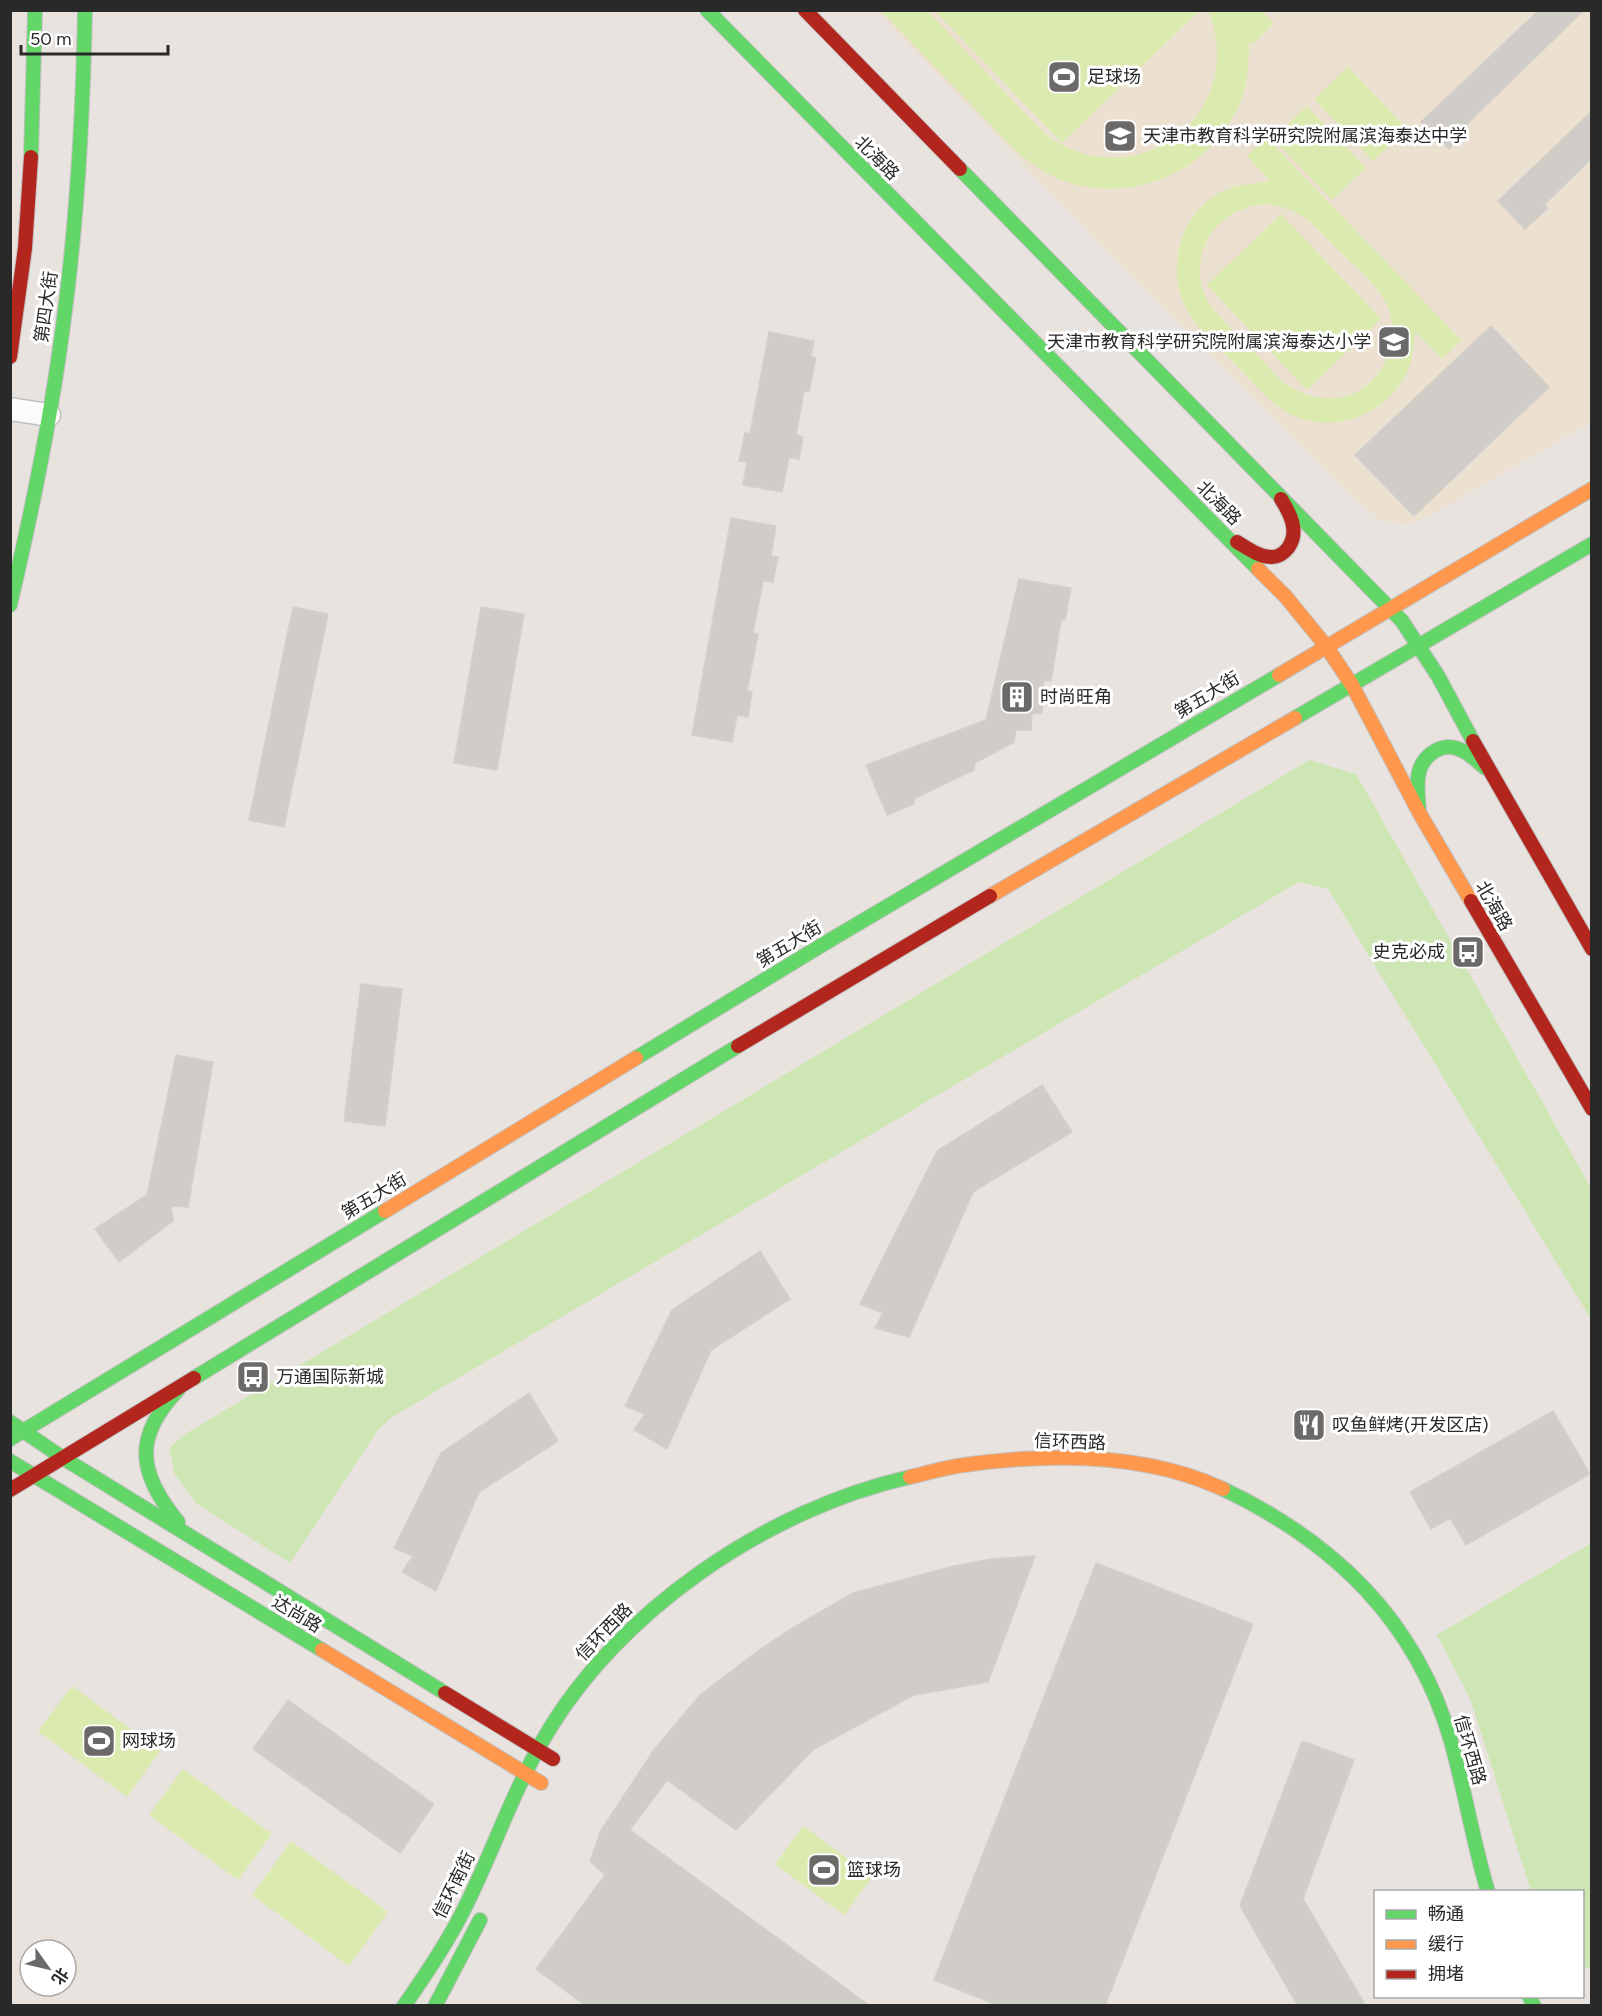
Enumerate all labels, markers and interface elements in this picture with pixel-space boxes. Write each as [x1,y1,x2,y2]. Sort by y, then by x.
scale bar [21,18,168,56]
text: 50 m [30,28,72,50]
sports icon: 足球场 [1046,59,1082,95]
place label: 足球场 [1087,66,1141,88]
school or university icon: 天津市教育科学研究院附属滨海泰达中学 [1102,118,1138,154]
place label: 天津市教育科学研究院附属滨海泰达中学 [1143,125,1467,147]
street label: 北海路 [850,131,904,185]
street label: 第四大街 [30,270,62,344]
school or university icon: 天津市教育科学研究院附属滨海泰达小学 [1376,324,1412,360]
place label: 天津市教育科学研究院附属滨海泰达小学 [1047,331,1371,353]
street label: 北海路 [1192,476,1246,530]
street label: 第五大街 [1170,667,1244,723]
building icon: 时尚旺角 [999,679,1035,715]
place label: 时尚旺角 [1040,686,1112,708]
street label: 北海路 [1471,877,1517,935]
street label: 第五大街 [752,916,826,972]
bus stop icon: 史克必成 [1450,934,1486,970]
place label: 史克必成 [1373,941,1445,963]
street label: 第五大街 [337,1168,411,1224]
bus stop icon: 万通国际新城 [235,1359,271,1395]
place label: 万通国际新城 [276,1366,384,1388]
restaurant icon: 叹鱼鲜烤(开发区店) [1291,1407,1327,1443]
place label: 叹鱼鲜烤(开发区店) [1332,1414,1489,1436]
street label: 信环西路 [1034,1430,1106,1454]
street label: 达尚路 [268,1591,326,1637]
street label: 信环西路 [571,1598,637,1666]
street label: 信环西路 [1450,1712,1490,1788]
sports icon: 网球场 [81,1723,117,1759]
place label: 网球场 [122,1730,176,1752]
street label: 信环南街 [428,1848,480,1922]
sports icon: 篮球场 [806,1852,842,1888]
place label: 篮球场 [847,1859,901,1881]
legend [1374,1890,1584,1998]
text: 畅通 [1428,1903,1464,1925]
text: 缓行 [1428,1933,1464,1955]
north arrow [18,1938,78,1998]
text: 拥堵 [1428,1963,1464,1985]
text: 北 [48,1964,72,1988]

